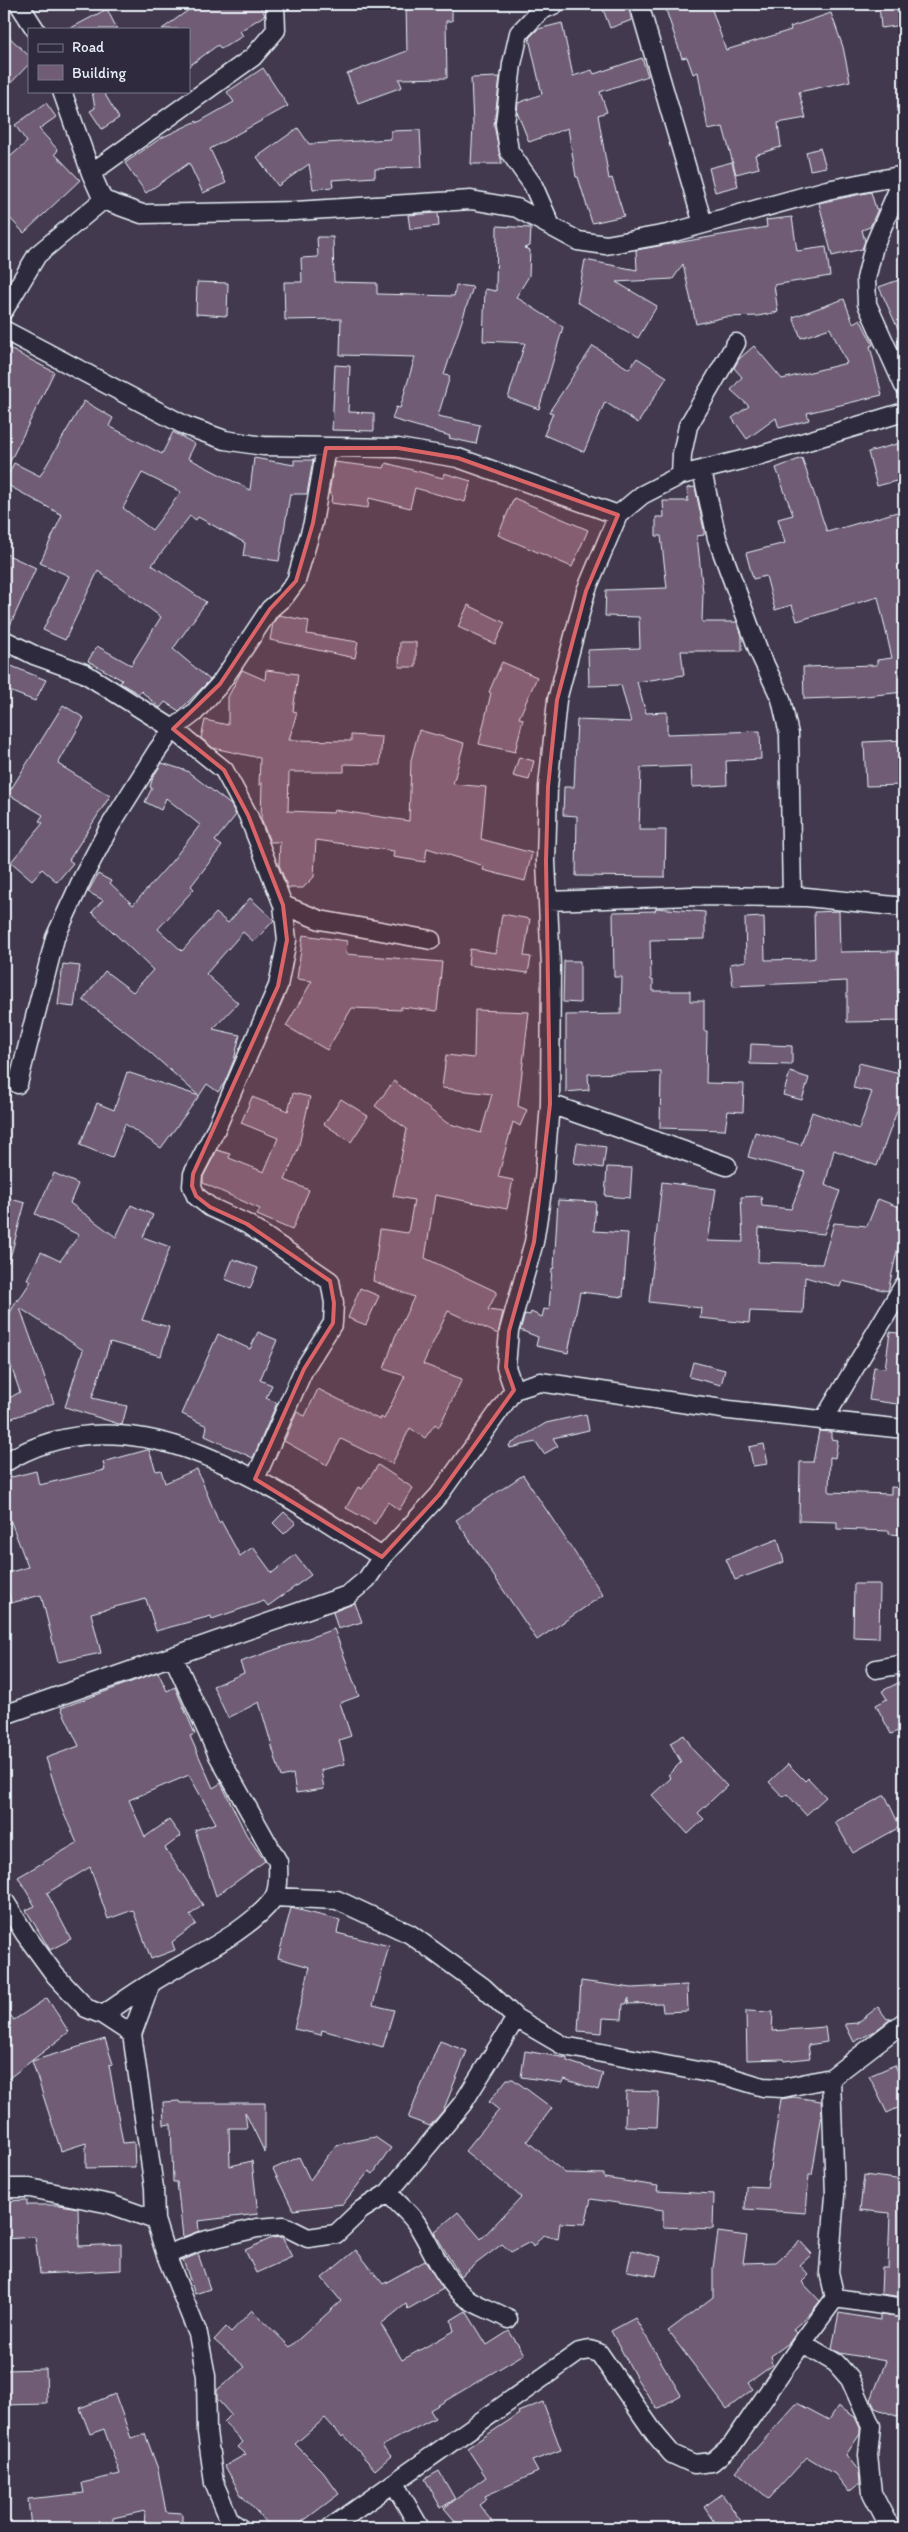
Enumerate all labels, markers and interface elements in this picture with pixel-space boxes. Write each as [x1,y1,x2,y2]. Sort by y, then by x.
legend [28,28,190,92]
text: Road [72,38,105,56]
text: Building [72,64,126,82]

